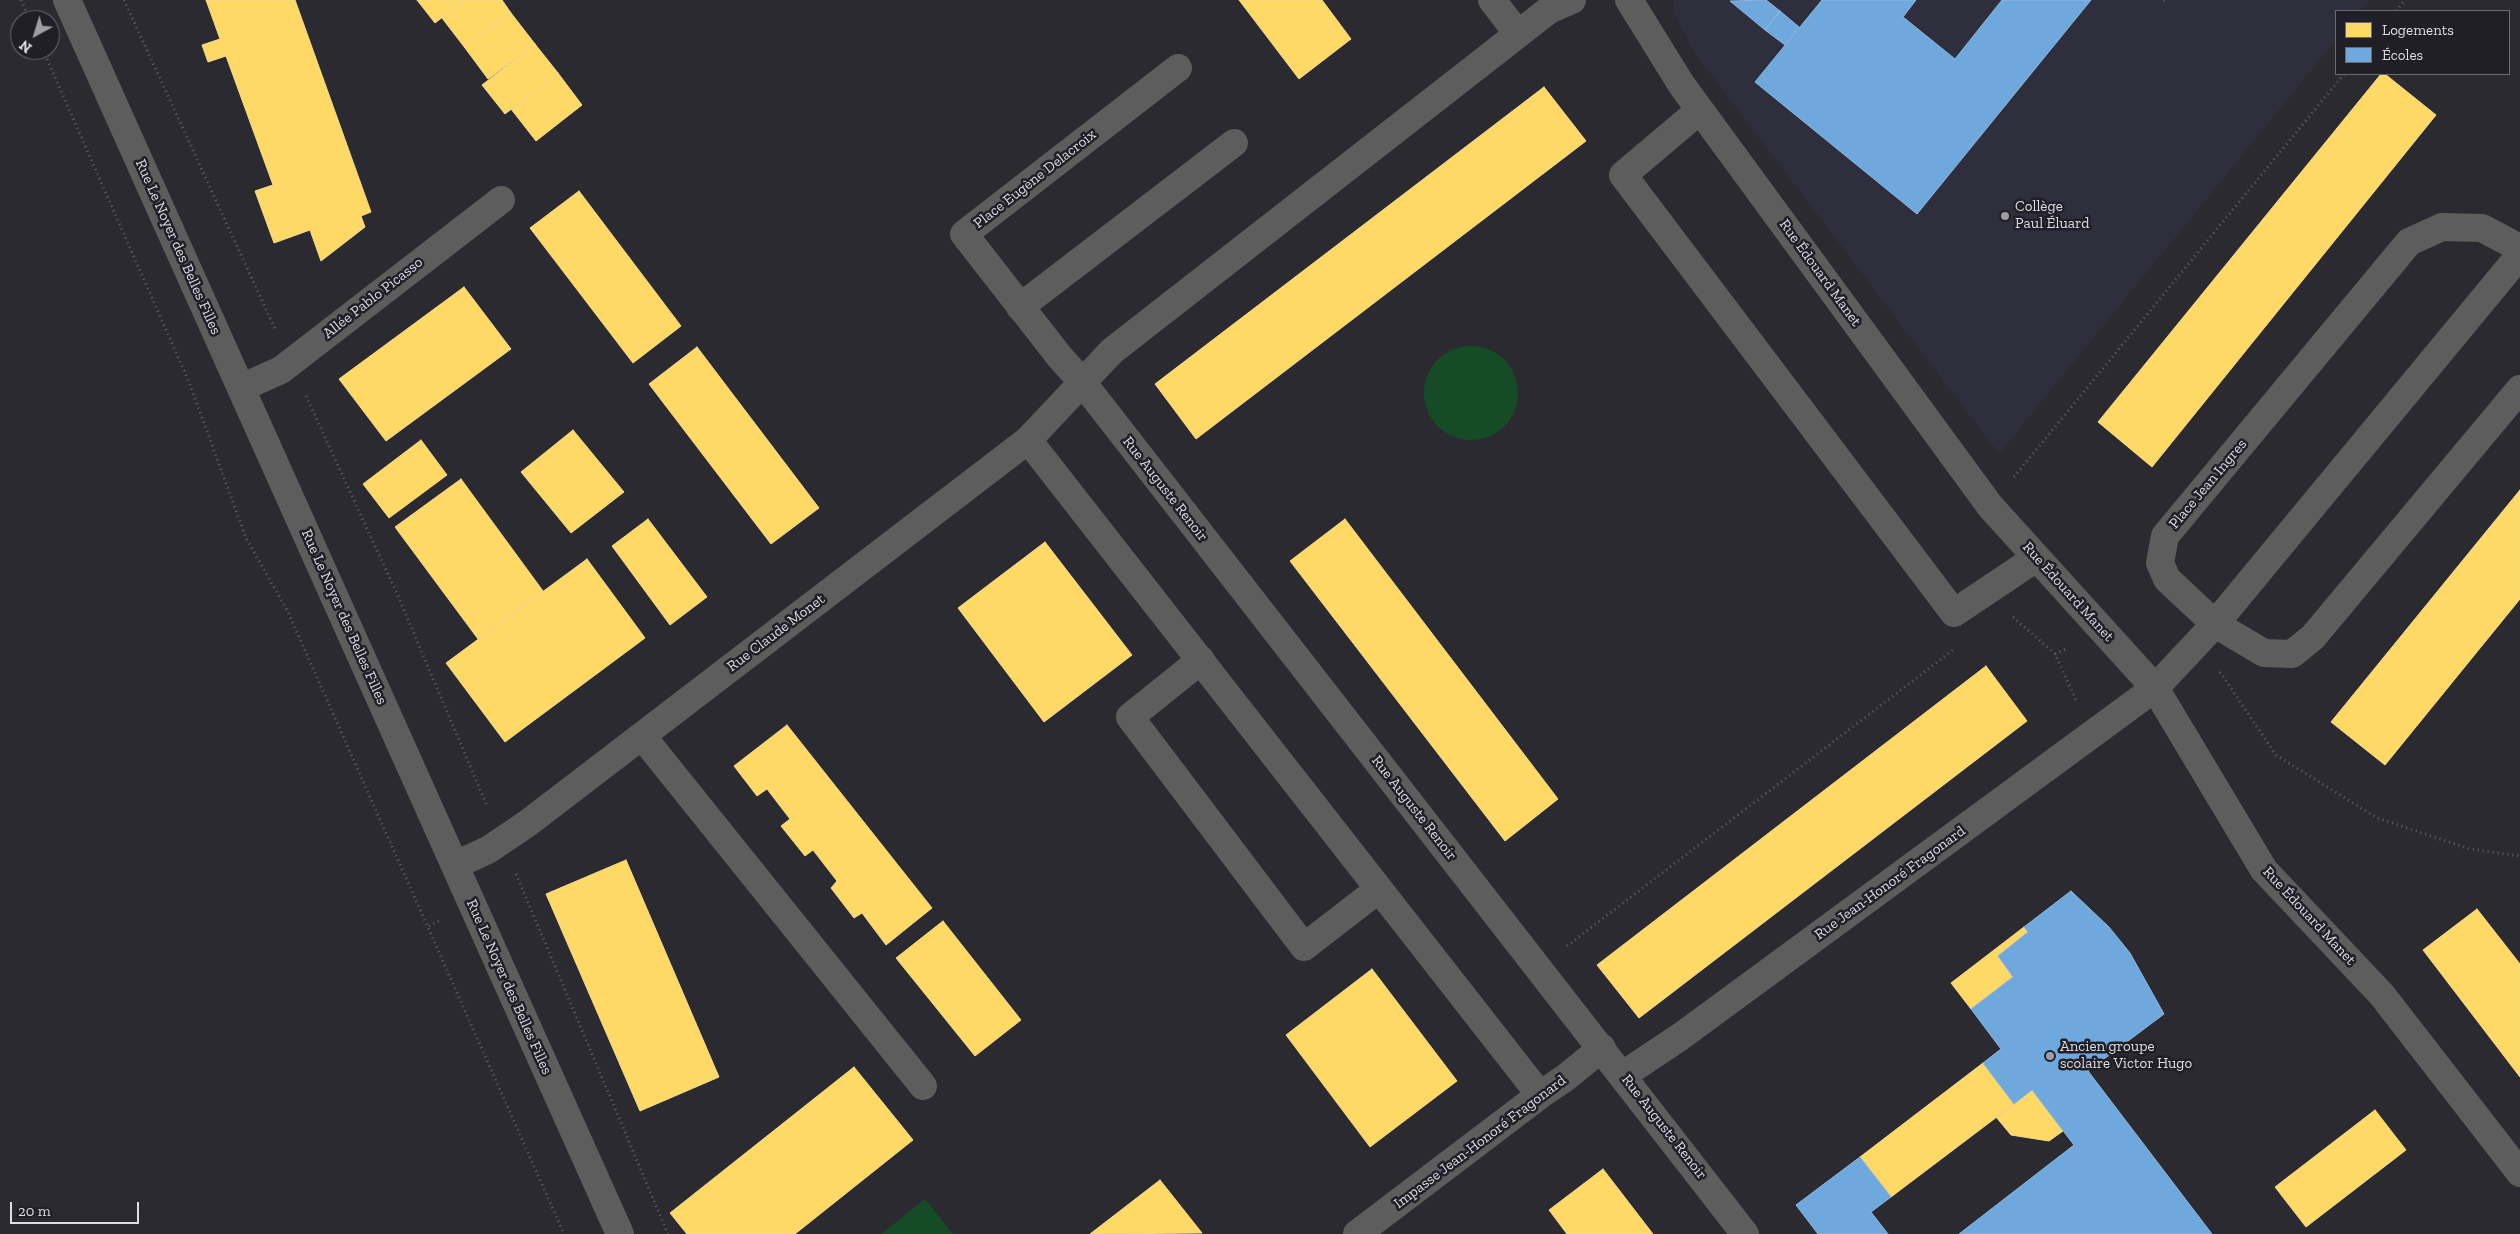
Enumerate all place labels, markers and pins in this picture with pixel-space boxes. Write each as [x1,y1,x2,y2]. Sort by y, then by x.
place label: Collège Paul Éluard [2015,198,2090,233]
marker: Collège Paul Éluard [1999,210,2011,222]
place label: Ancien groupe scolaire Victor Hugo [2060,1038,2192,1073]
marker: Ancien groupe scolaire Victor Hugo [2044,1050,2056,1062]

